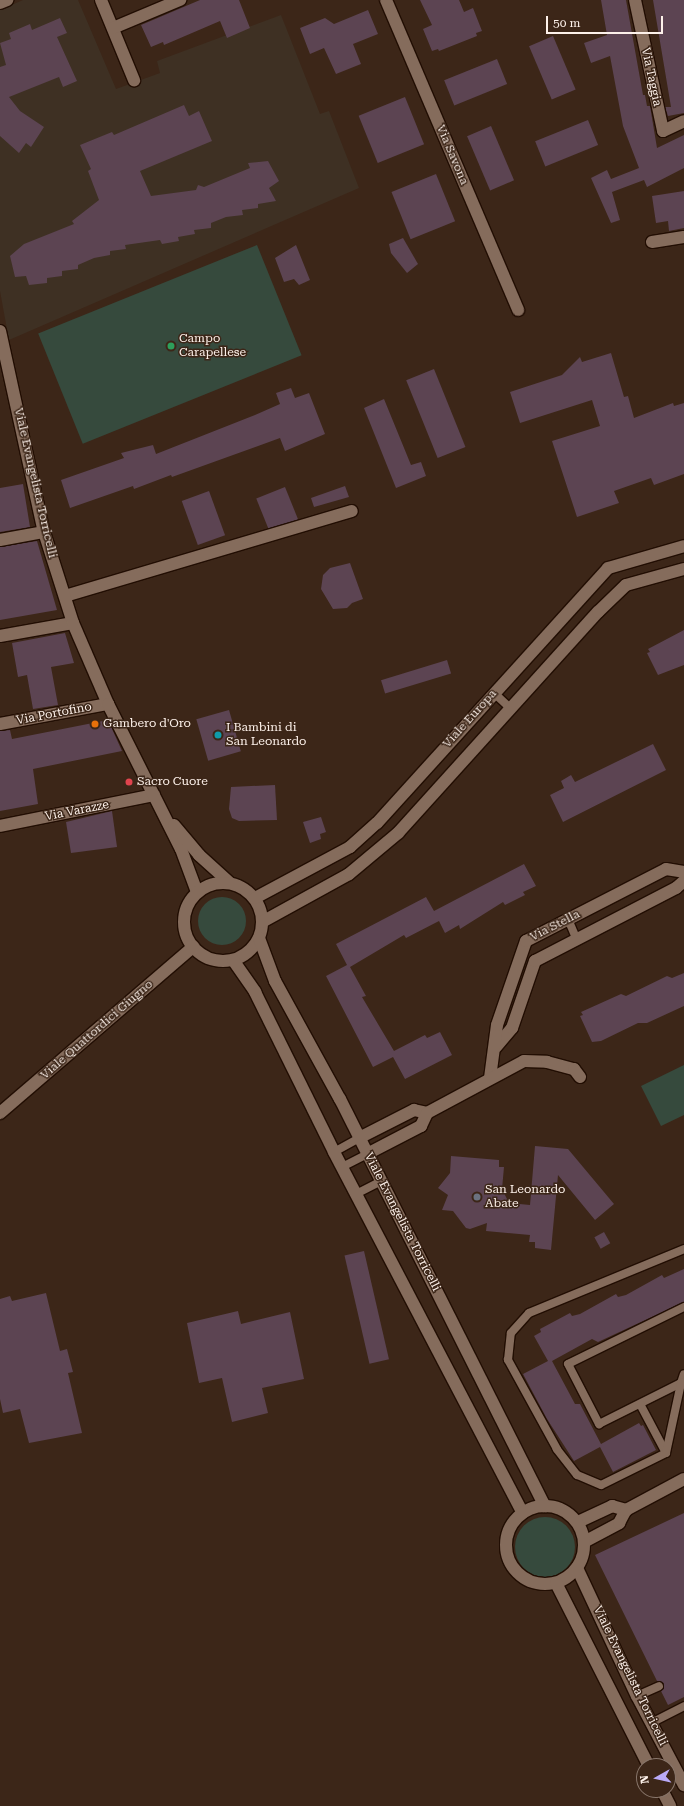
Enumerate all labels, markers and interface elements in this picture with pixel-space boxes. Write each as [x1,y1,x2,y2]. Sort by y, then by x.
scale bar [548,8,665,34]
text: 50 m [553,16,580,30]
street label: Via Taggia [638,46,664,108]
street label: Via Savona [433,123,471,187]
place label: Campo Carapellese [179,332,246,360]
marker: Campo Carapellese [166,341,176,351]
street label: Viale Evangelista Torricelli [11,407,59,559]
street label: Viale Europa [440,687,500,751]
street label: Via Portofino [15,700,93,728]
place label: Gambero d'Oro [103,717,191,731]
marker: Gambero d'Oro [90,719,100,729]
place label: I Bambini di San Leonardo [226,721,306,749]
marker: I Bambini di San Leonardo [213,730,223,740]
place label: Sacro Cuore [137,775,208,789]
marker: Sacro Cuore [124,777,134,787]
street label: Via Varazze [44,798,110,824]
street label: Via Stella [528,907,582,945]
street label: Viale Quattordici Giugno [38,977,156,1083]
street label: Viale Evangelista Torricelli [361,1150,443,1294]
place label: San Leonardo Abate [485,1183,565,1211]
marker: San Leonardo Abate [472,1192,482,1202]
street label: Viale Evangelista Torricelli [590,1604,670,1748]
north arrow [636,1758,676,1798]
text: N [638,1775,652,1785]

